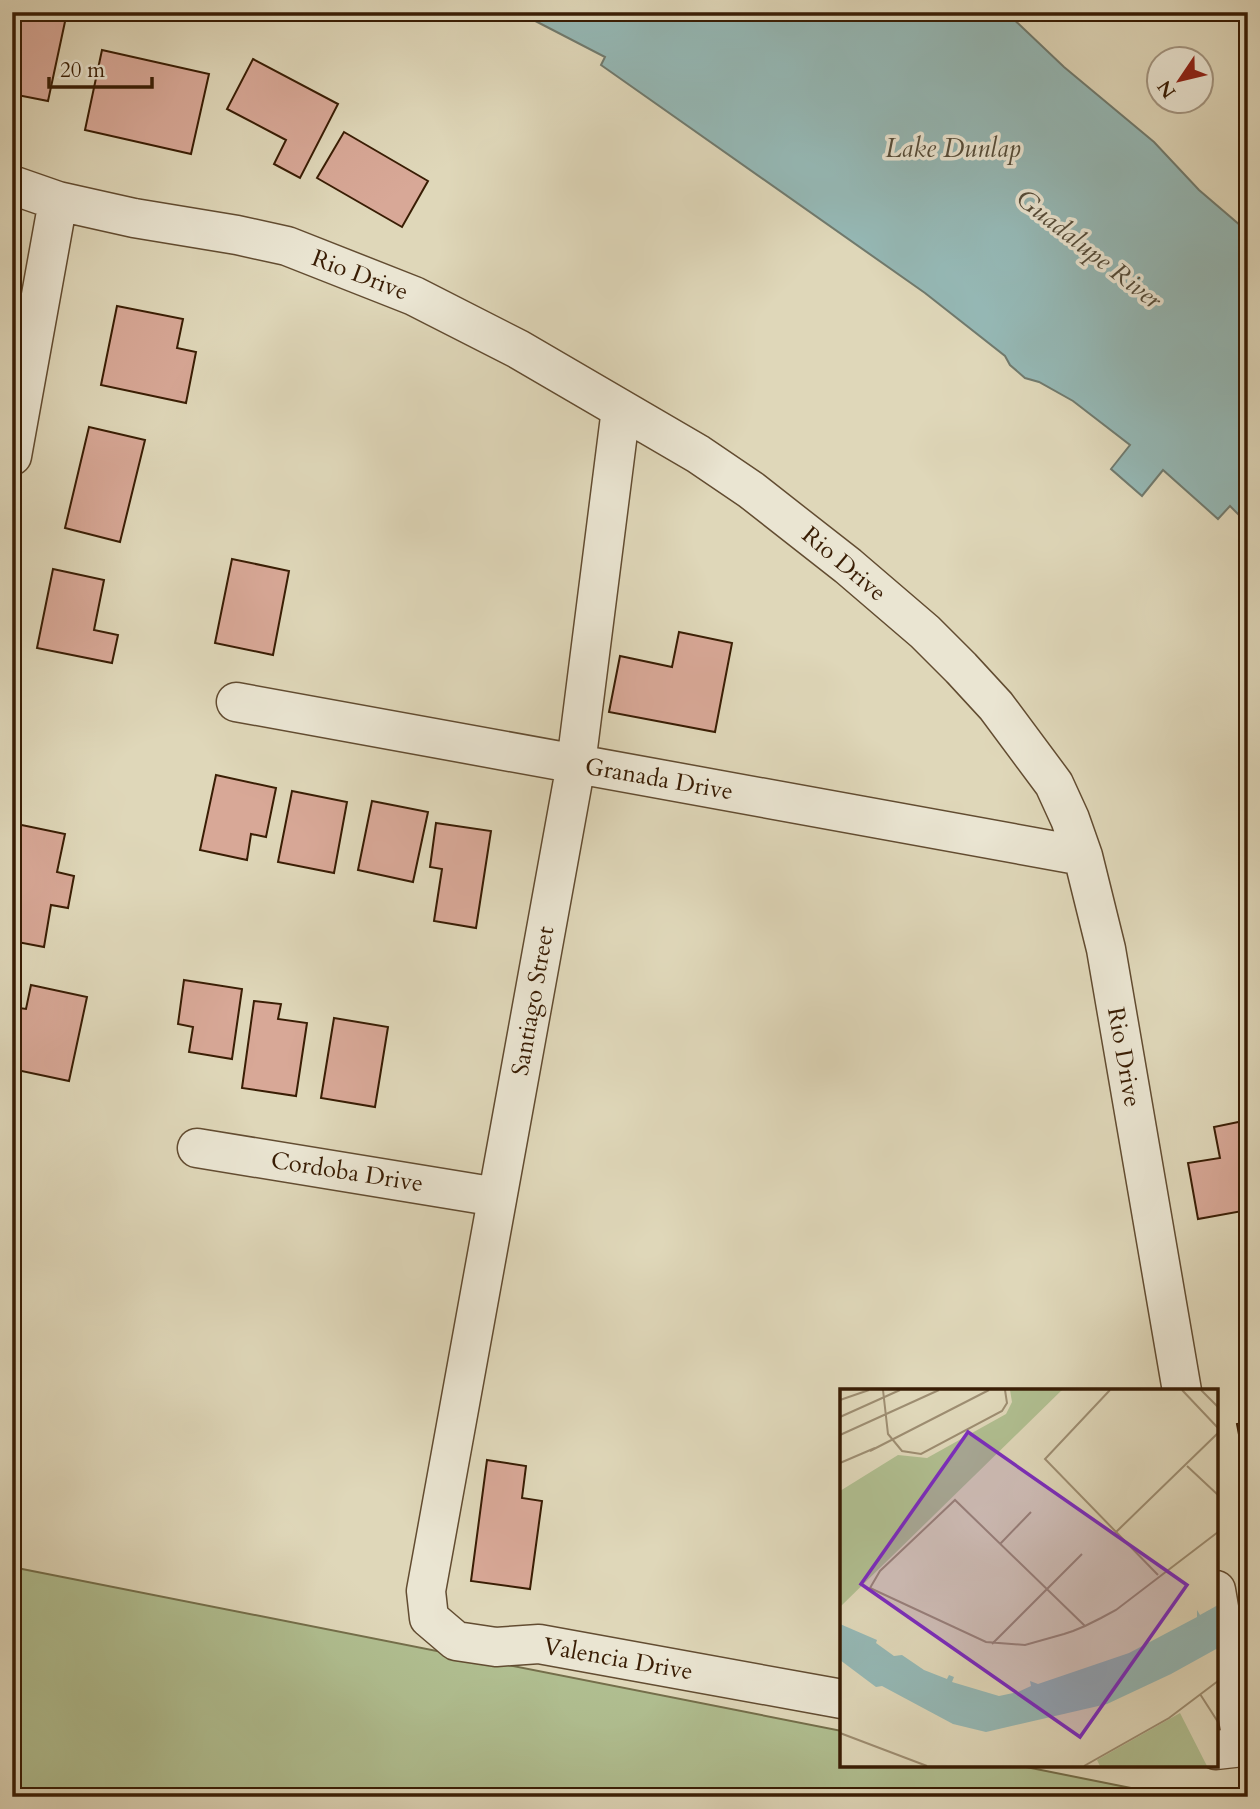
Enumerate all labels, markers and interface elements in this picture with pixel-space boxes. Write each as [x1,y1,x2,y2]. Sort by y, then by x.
scale bar [49,46,152,90]
north arrow [1144,46,1214,116]
text: 20 m [60,56,105,85]
text: N [1151,75,1182,103]
water label: Lake Dunlap [885,131,1021,166]
water label: Guadalupe River [1009,181,1170,318]
street label: Rio Drive [307,242,413,308]
street label: Rio Drive [795,519,893,609]
street label: Granada Drive [582,750,736,808]
street label: Santiago Street [504,923,562,1078]
street label: Rio Drive [1099,1004,1149,1110]
street label: Cordoba Drive [269,1144,425,1200]
inset map [840,1389,1218,1767]
street label: Valencia Drive [541,1630,695,1688]

